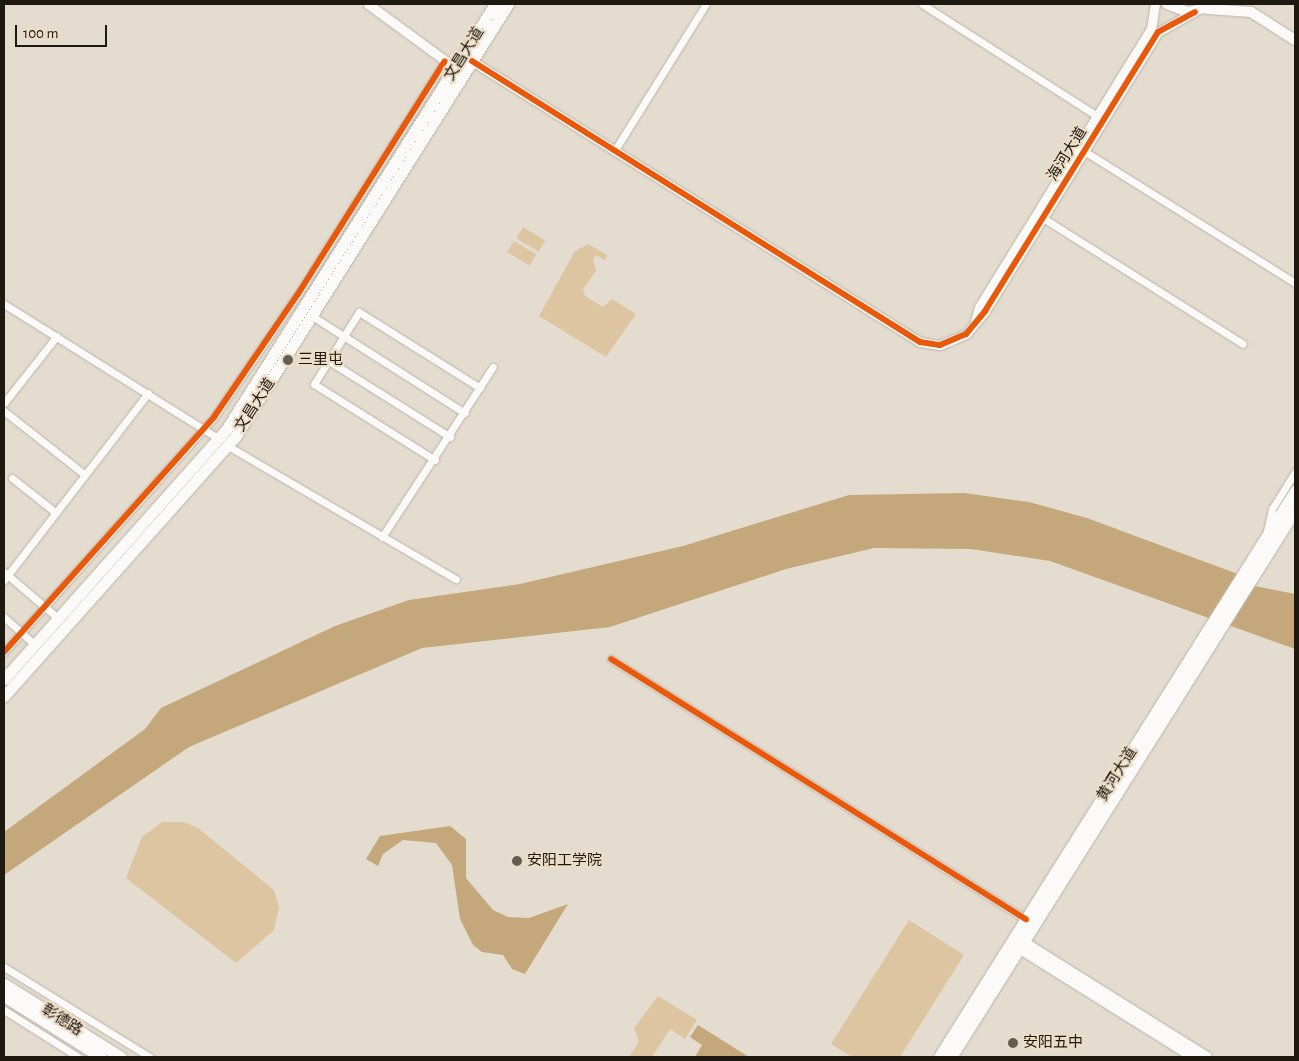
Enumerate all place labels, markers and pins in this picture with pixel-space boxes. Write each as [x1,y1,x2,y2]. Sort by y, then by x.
place label: 三里屯 [298,351,343,369]
marker: 三里屯 [282,354,294,366]
place label: 安阳工学院 [527,852,602,870]
marker: 安阳工学院 [511,855,523,867]
place label: 安阳五中 [1023,1034,1083,1052]
marker: 安阳五中 [1007,1037,1019,1049]

